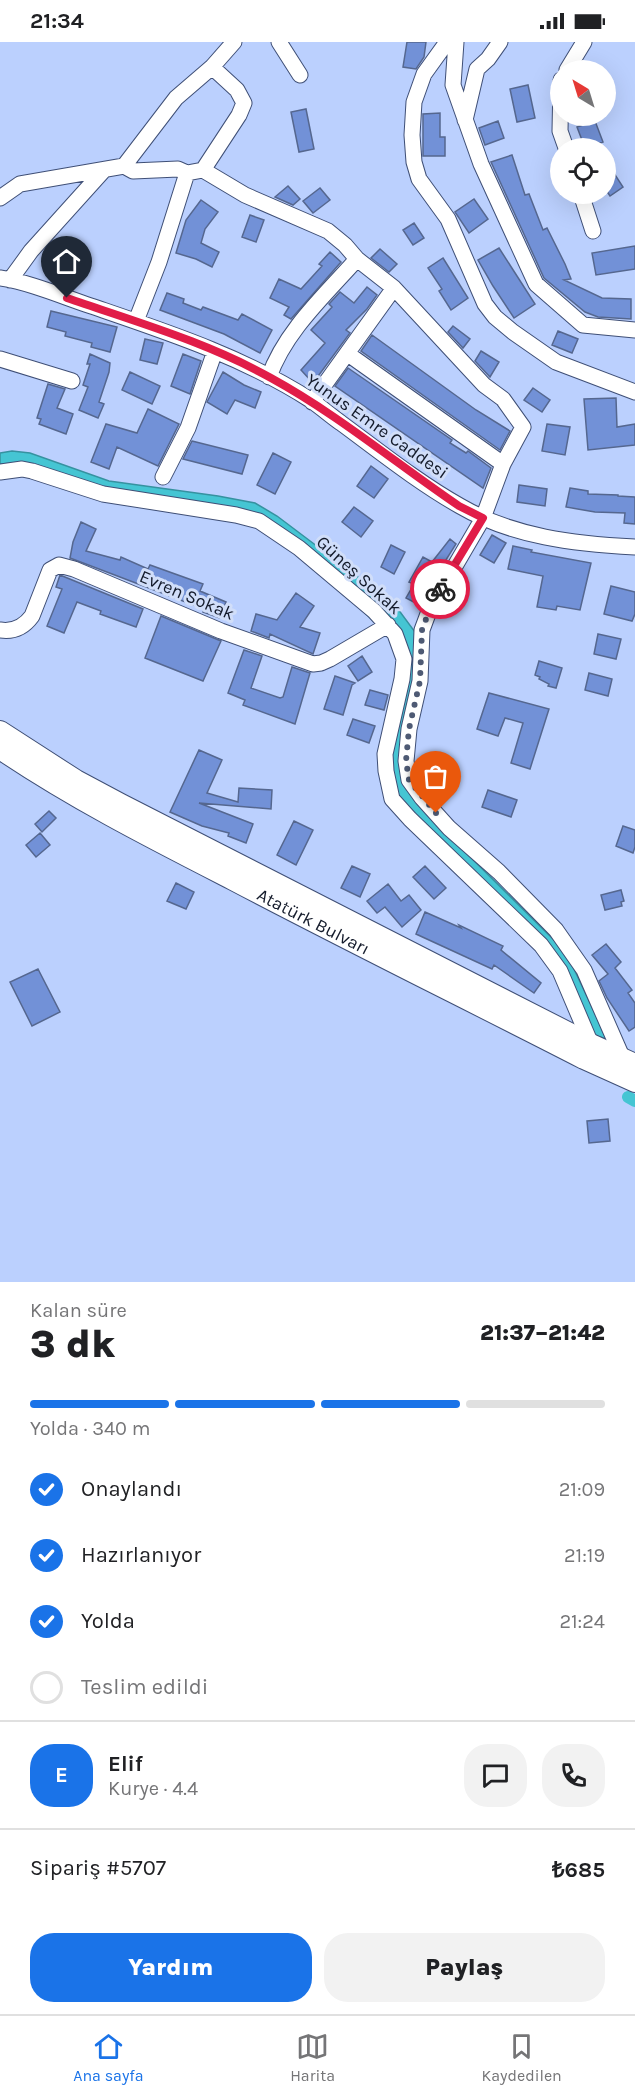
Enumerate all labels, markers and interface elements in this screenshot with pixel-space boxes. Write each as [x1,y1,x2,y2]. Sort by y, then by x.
text: 21:34 [30,8,84,34]
north arrow [550,60,616,126]
map controls [550,60,616,204]
button: locate [550,138,616,204]
pin [41,236,92,298]
icon: home [50,245,83,278]
street label: Yunus Emre Caddesi [302,369,452,483]
street label: Güneş Sokak [312,531,406,619]
courier [410,559,470,619]
street label: Evren Sokak [136,565,238,625]
icon: bike [424,573,457,606]
pin [410,751,461,813]
icon: bag [419,760,452,793]
street label: Atatürk Bulvarı [253,884,373,960]
text: Kalan süre [30,1299,127,1322]
text: 21:37–21:42 [480,1320,605,1346]
text: 3 dk [30,1321,115,1367]
text: Yolda · 340 m [30,1417,150,1440]
icon: check [30,1473,63,1506]
text: Onaylandı [81,1476,182,1502]
text: 21:09 [559,1478,605,1501]
icon: check [30,1539,63,1572]
text: Hazırlanıyor [81,1542,201,1568]
text: 21:19 [564,1544,605,1567]
icon: check [30,1605,63,1638]
text: Yolda [81,1608,135,1634]
text: 21:24 [559,1610,605,1633]
text: Teslim edildi [81,1674,208,1700]
button: chat [464,1744,527,1807]
button: phone [542,1744,605,1807]
text: Elif [108,1751,143,1777]
text: E [55,1762,68,1788]
text: Kurye · 4.4 [108,1777,198,1800]
text: Sipariş #5707 [30,1855,166,1881]
text: ₺685 [552,1857,605,1883]
button: Yardım [30,1933,312,2002]
button: Paylaş [324,1933,605,2002]
tab: Ana sayfa [73,2030,144,2085]
tab: Harita [290,2030,335,2085]
tab: Kaydedilen [481,2030,562,2085]

